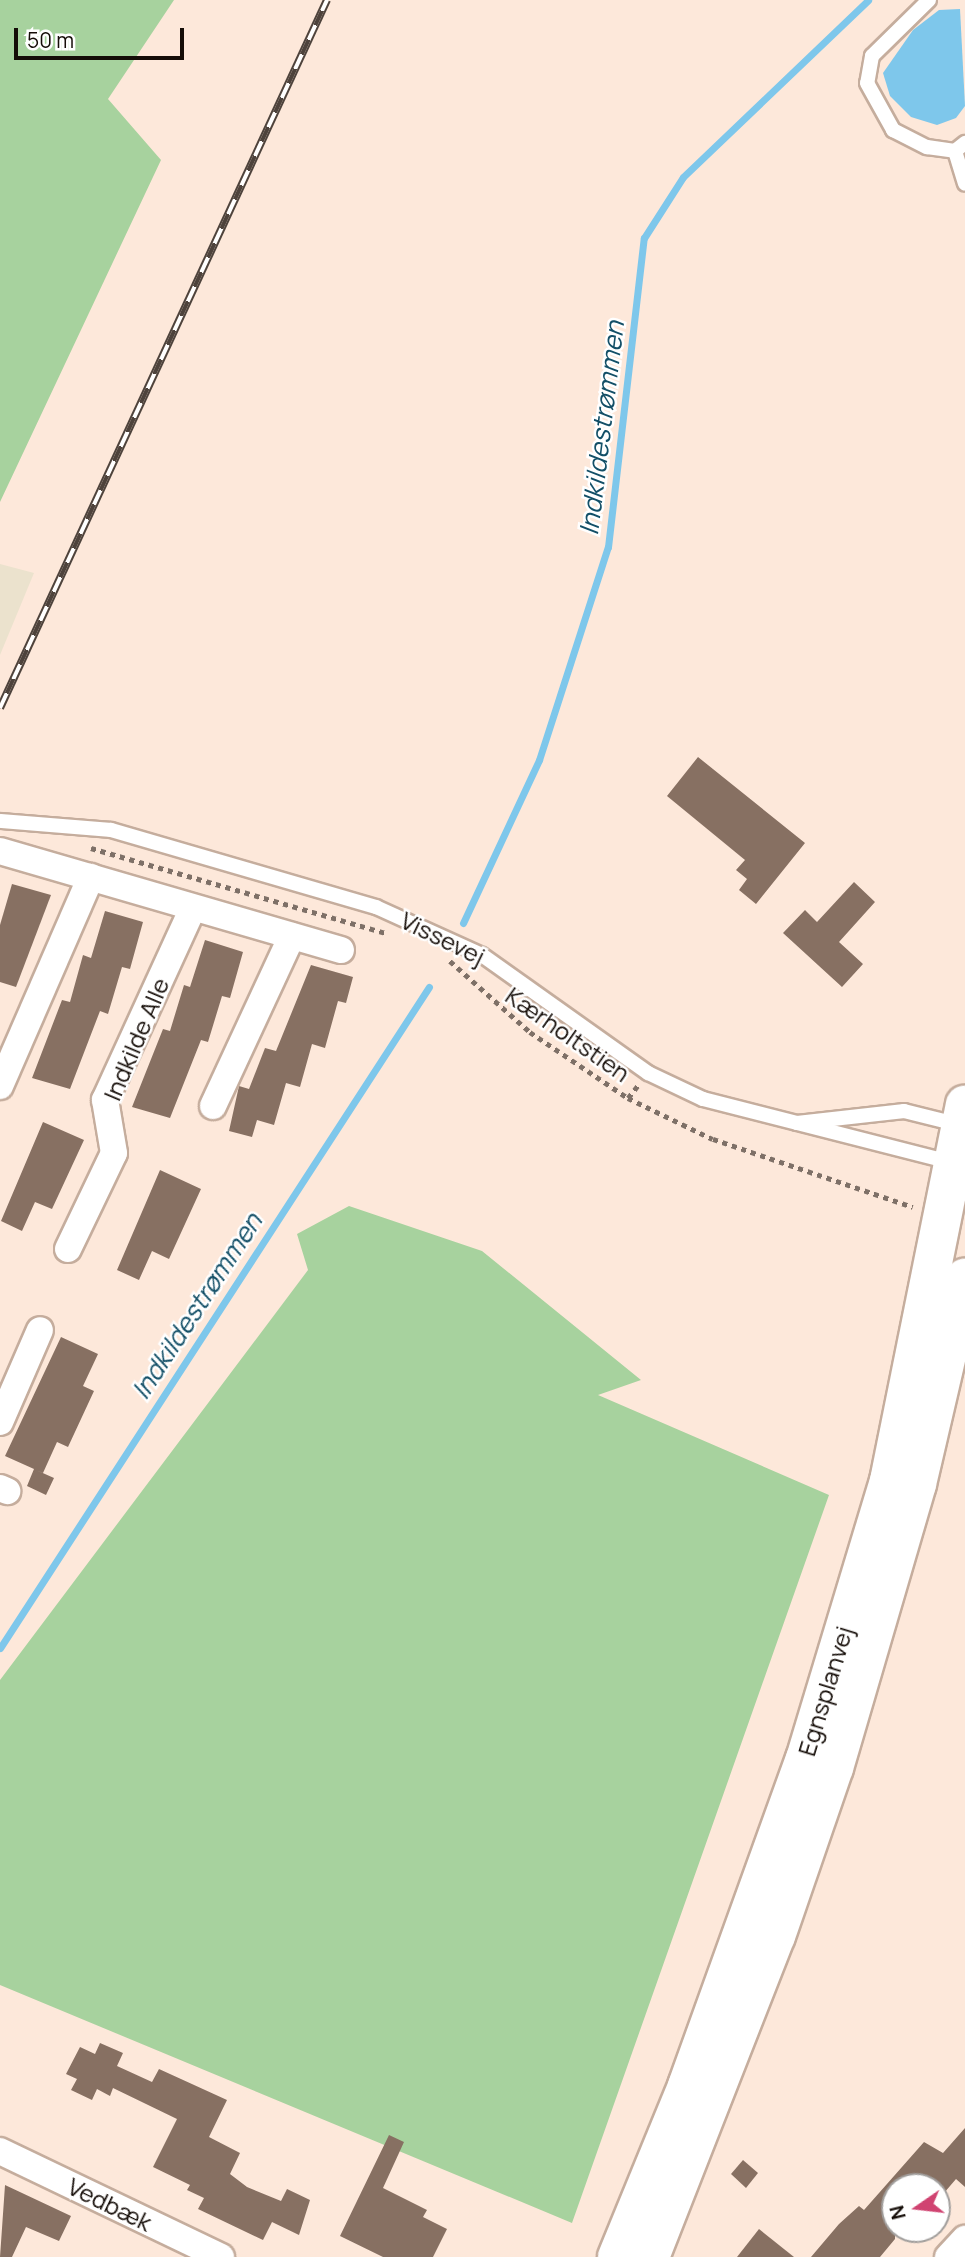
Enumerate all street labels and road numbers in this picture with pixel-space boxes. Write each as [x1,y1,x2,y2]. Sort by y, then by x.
street label: Vissevej [396,905,490,971]
street label: Indkilde Alle [97,973,175,1105]
street label: Kærholtstien [500,981,636,1087]
street label: Egnsplanvej [792,1623,858,1759]
street label: Vedbæk [63,2171,157,2237]

